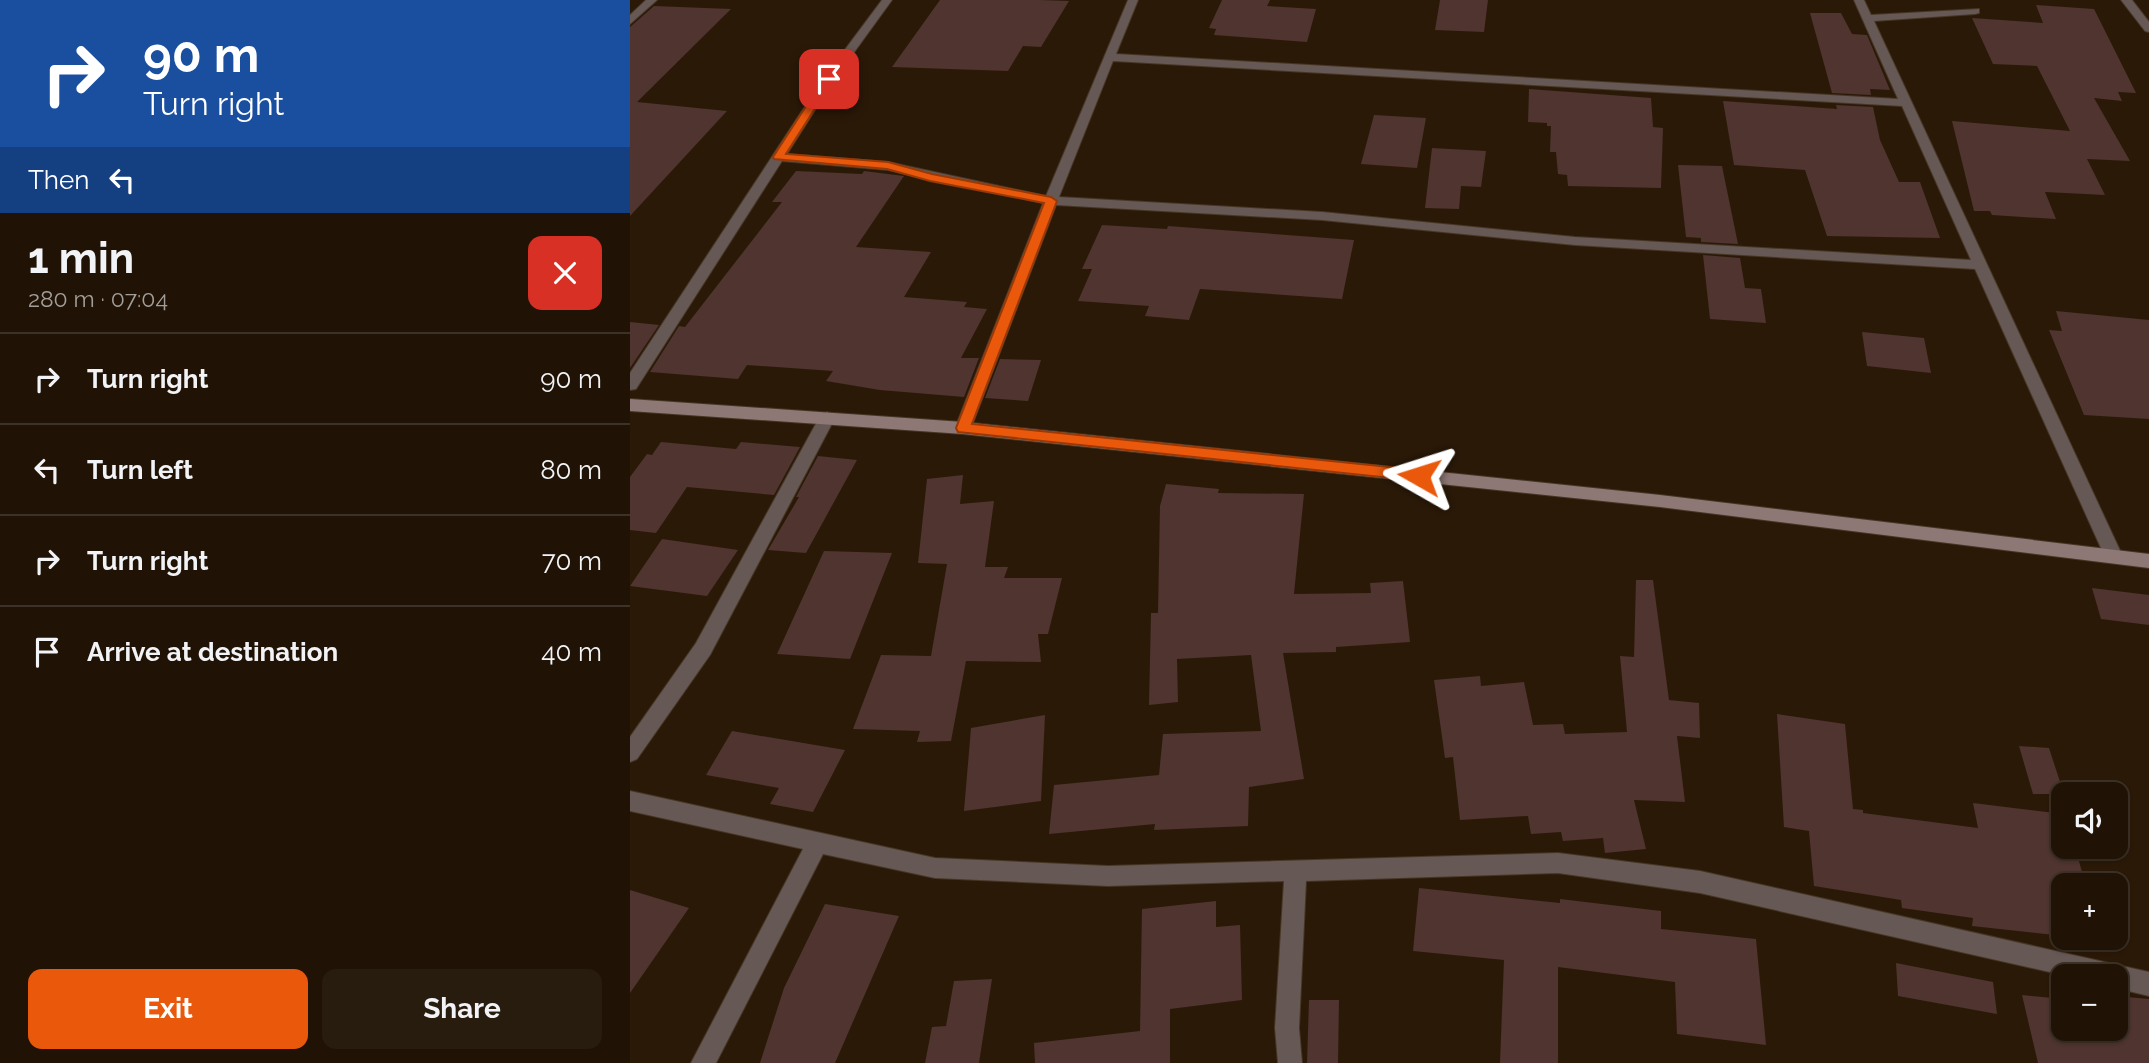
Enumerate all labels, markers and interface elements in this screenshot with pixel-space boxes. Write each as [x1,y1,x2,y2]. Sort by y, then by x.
text: 90 m [143,26,259,83]
icon: right [28,28,119,119]
pin [799,49,859,109]
icon: arrive [810,60,848,98]
text: Turn right [143,85,284,122]
icon: left [103,161,141,199]
text: Then [28,165,89,195]
text: 1 min [28,234,134,283]
button: close [528,236,602,310]
text: 280 m · 07:04 [28,285,168,312]
icon: right [28,360,66,398]
text: Turn right [87,364,208,394]
text: 90 m [540,364,602,394]
position arrow [1382,439,1456,513]
icon: left [28,451,66,489]
text: Turn left [87,455,193,485]
text: 80 m [540,455,602,485]
icon: right [28,542,66,580]
text: Turn right [87,546,208,576]
text: 70 m [542,546,602,576]
icon: arrive [28,633,66,671]
text: Arrive at destination [87,637,338,667]
text: 40 m [541,637,602,667]
map controls [2051,782,2128,1041]
button: sound [2051,782,2128,859]
button: + [2051,873,2128,950]
button: − [2051,964,2128,1041]
button: Exit [28,969,308,1049]
button: Share [322,969,602,1049]

